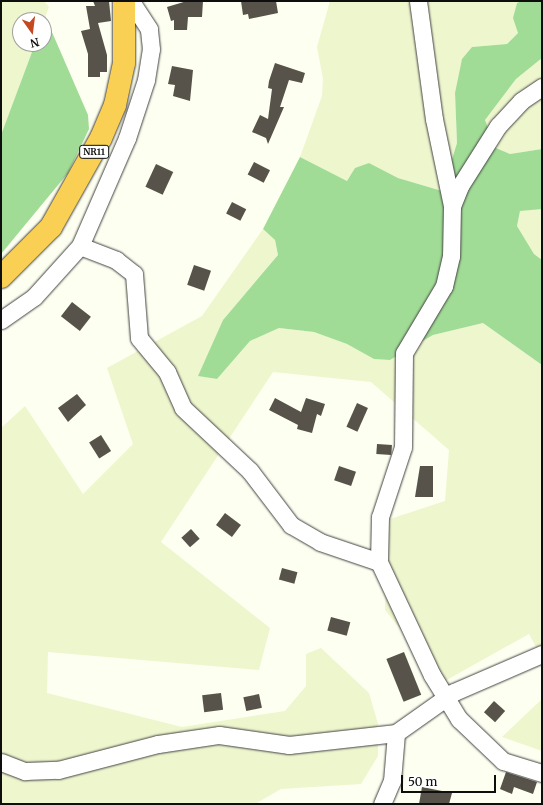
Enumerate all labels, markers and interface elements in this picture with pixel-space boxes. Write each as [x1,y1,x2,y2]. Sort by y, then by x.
north arrow [12,12,52,52]
text: N [29,35,41,51]
road number: NR11 [79,145,109,159]
scale bar [403,767,498,793]
text: 50 m [408,774,437,789]

